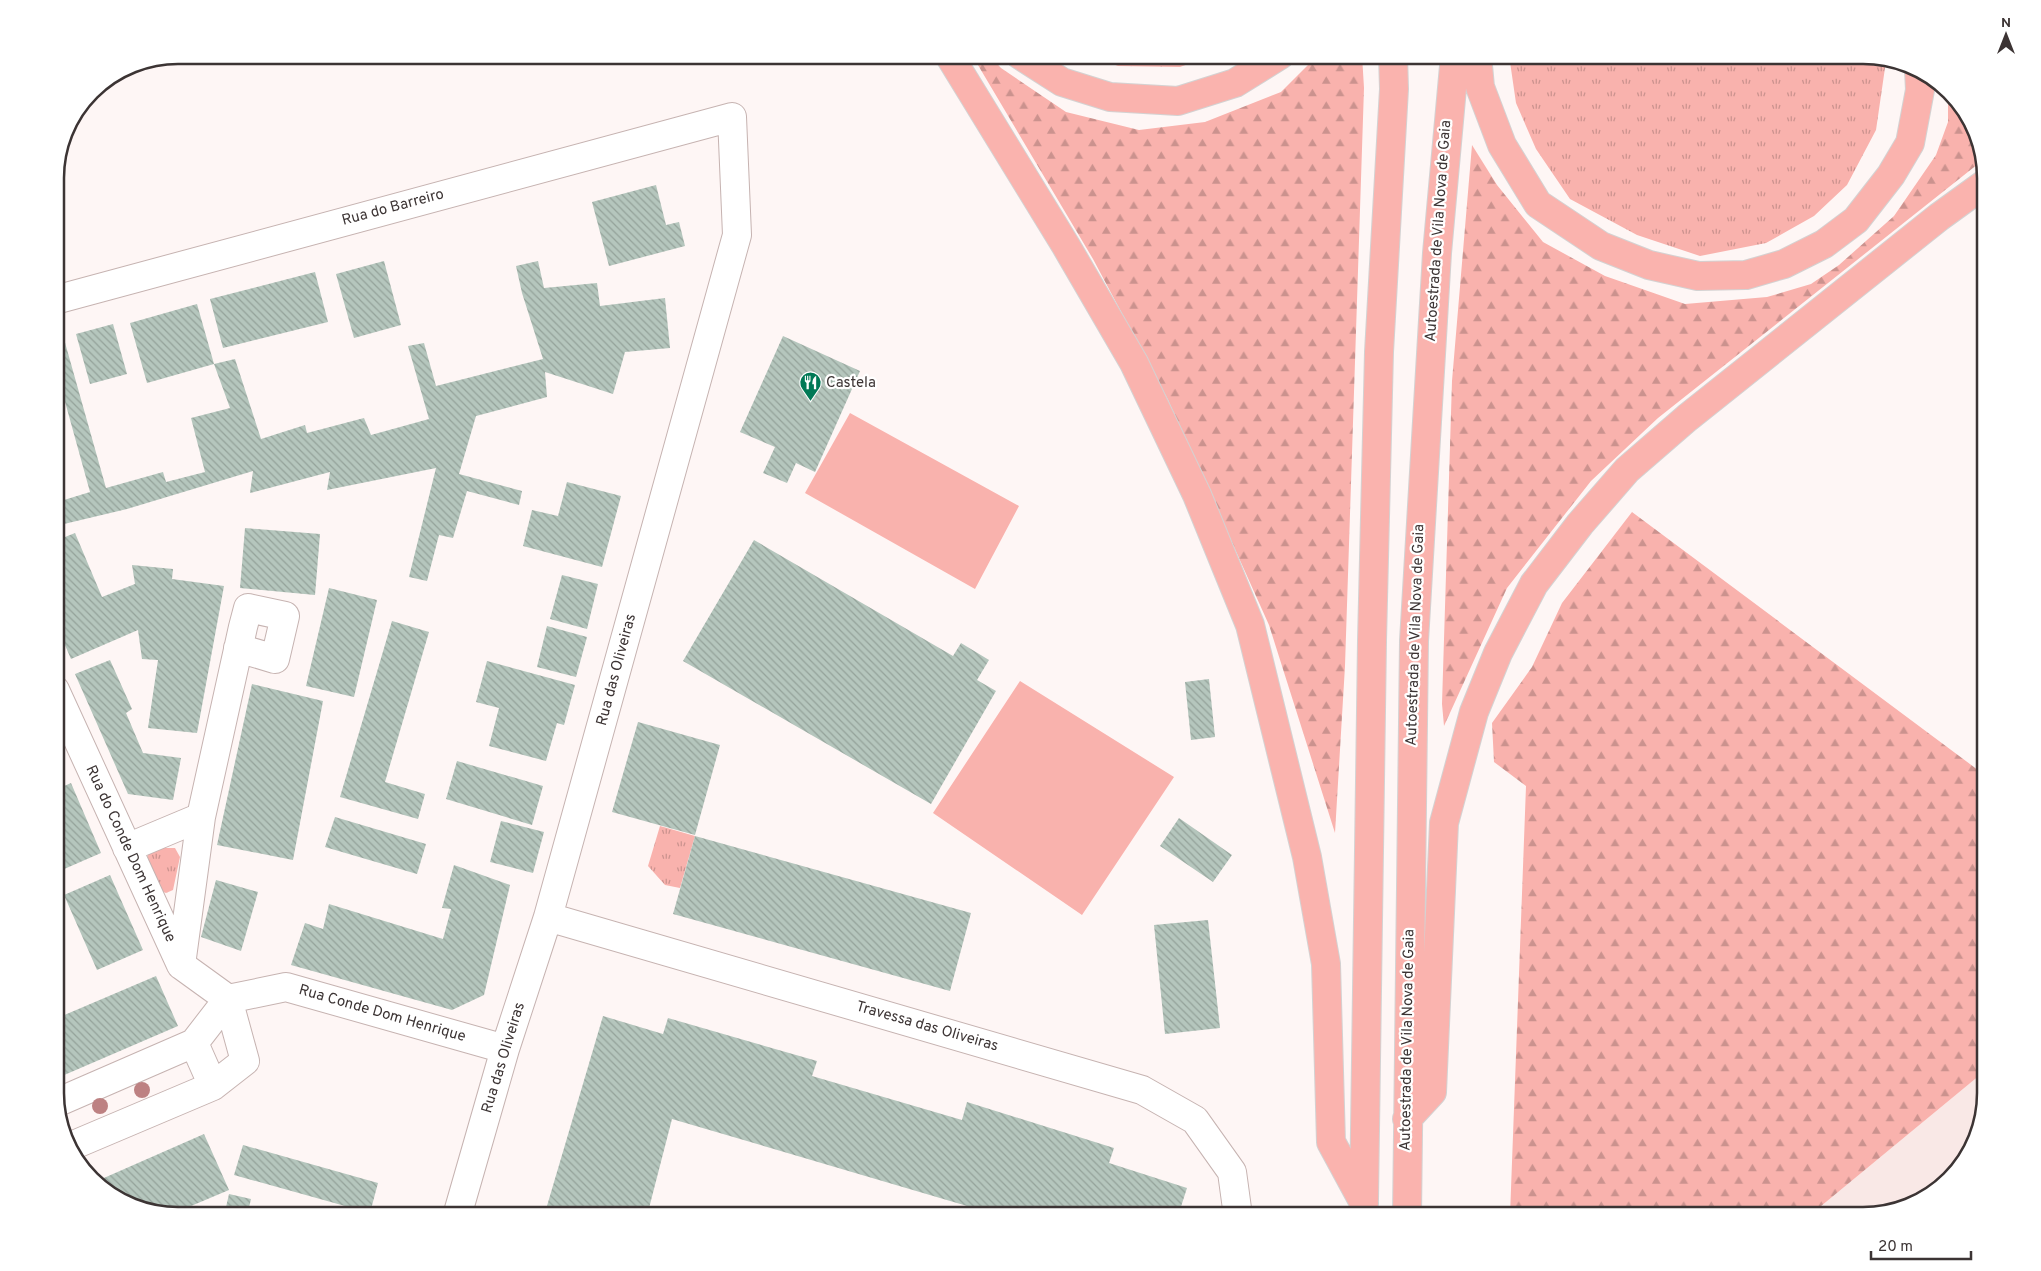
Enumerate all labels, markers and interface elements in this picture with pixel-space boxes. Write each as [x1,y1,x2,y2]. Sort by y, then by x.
north arrow [1981,10,2031,60]
text: N [2001,15,2011,32]
street label: Autoestrada de Vila Nova de Gaia [1422,120,1456,342]
street label: Rua do Barreiro [340,185,446,231]
restaurant icon: Castela [798,371,822,402]
place label: Castela [826,374,876,393]
street label: Autoestrada de Vila Nova de Gaia [1403,524,1429,746]
street label: Rua das Oliveiras [593,612,641,728]
street label: Rua do Conde Dom Henrique [81,762,179,946]
street label: Autoestrada de Vila Nova de Gaia [1397,929,1419,1151]
street label: Rua Conde Dom Henrique [296,981,468,1047]
street label: Travessa das Oliveiras [854,998,1000,1056]
street label: Rua das Oliveiras [478,1000,530,1116]
scale bar [1871,1228,1971,1260]
text: 20 m [1878,1238,1913,1257]

